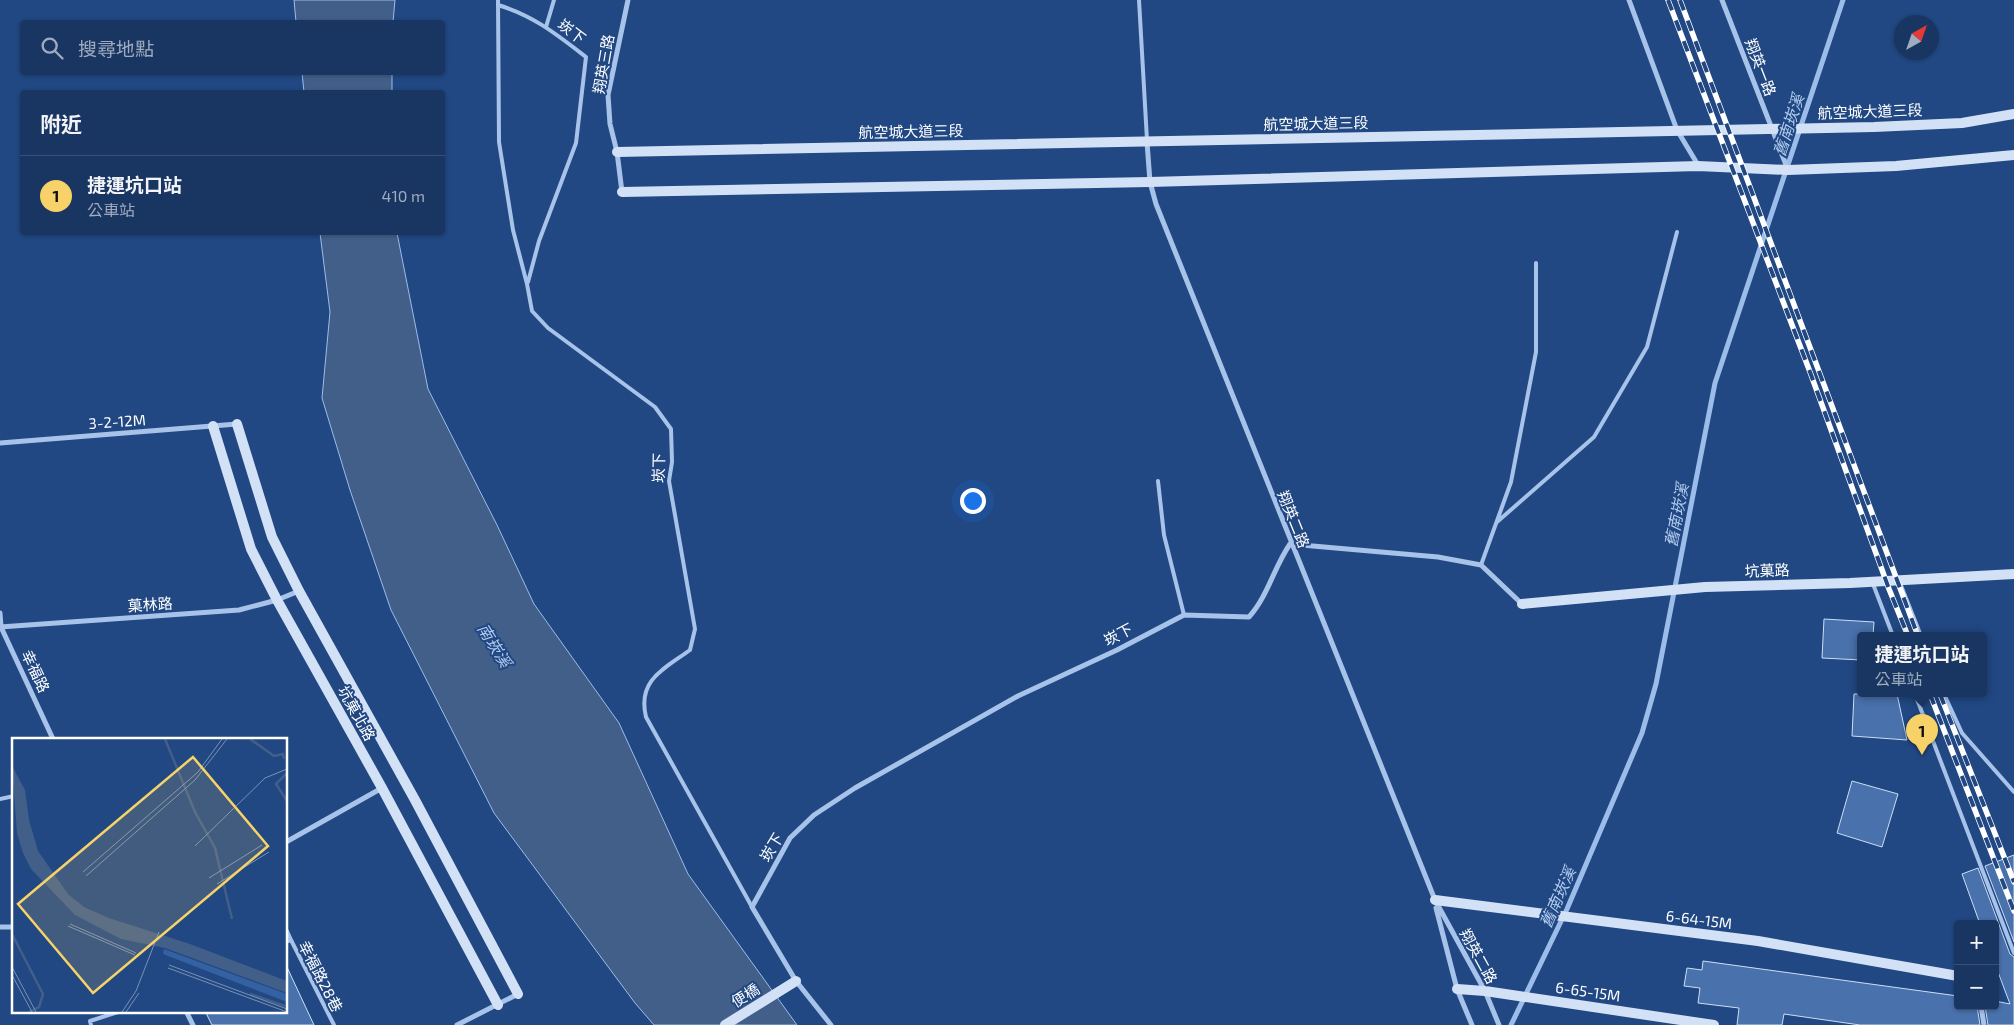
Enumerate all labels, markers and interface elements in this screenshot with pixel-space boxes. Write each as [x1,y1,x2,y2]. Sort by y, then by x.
street label: 崁下 [555,15,589,47]
north arrow [1894,15,1939,60]
search box [20,20,445,75]
street label: 翔英三路 [589,33,617,95]
icon: search [38,34,66,62]
street label: 翔英一路 [1742,36,1780,98]
text: 搜尋地點 [78,37,154,60]
water label: 舊南崁溪 [1769,90,1808,158]
street label: 航空城大道三段 [1817,100,1923,122]
text: 附近 [40,111,82,136]
street label: 航空城大道三段 [1263,113,1369,133]
street label: 航空城大道三段 [858,121,964,141]
text: 捷運坑口站 [87,173,182,196]
text: 1 [53,186,59,205]
text: 410 m [382,186,425,205]
text: 公車站 [87,200,135,219]
street label: 3-2-12M [88,410,146,432]
street label: 崁下 [649,453,667,483]
water label: 舊南崁溪 [1661,480,1692,548]
your location [960,488,986,514]
street label: 翔英二路 [1274,488,1314,550]
street label: 坑菓路 [1744,560,1790,580]
street label: 菓林路 [127,593,173,615]
street label: 崁下 [1101,619,1135,649]
water label: 南崁溪 [474,620,517,672]
popup [1857,632,1987,697]
text: 捷運坑口站 [1874,642,1970,665]
street label: 幸福路 [18,647,54,695]
text: 公車站 [1874,669,1923,688]
street label: 坑菓北路 [335,682,379,744]
pin: 1 [1906,714,1938,755]
inset map [12,738,288,1012]
street label: 崁下 [756,830,786,864]
water label: 舊南崁溪 [1535,862,1580,930]
street label: 6-64-15M [1665,906,1733,932]
map controls [1954,920,1999,1010]
button: + [1954,920,1999,965]
street label: 翔英二路 [1457,925,1501,987]
street label: 幸福路28巷 [295,937,347,1015]
button: − [1954,965,1999,1010]
street label: 6-65-15M [1554,978,1622,1004]
street label: 便橋 [728,979,762,1011]

